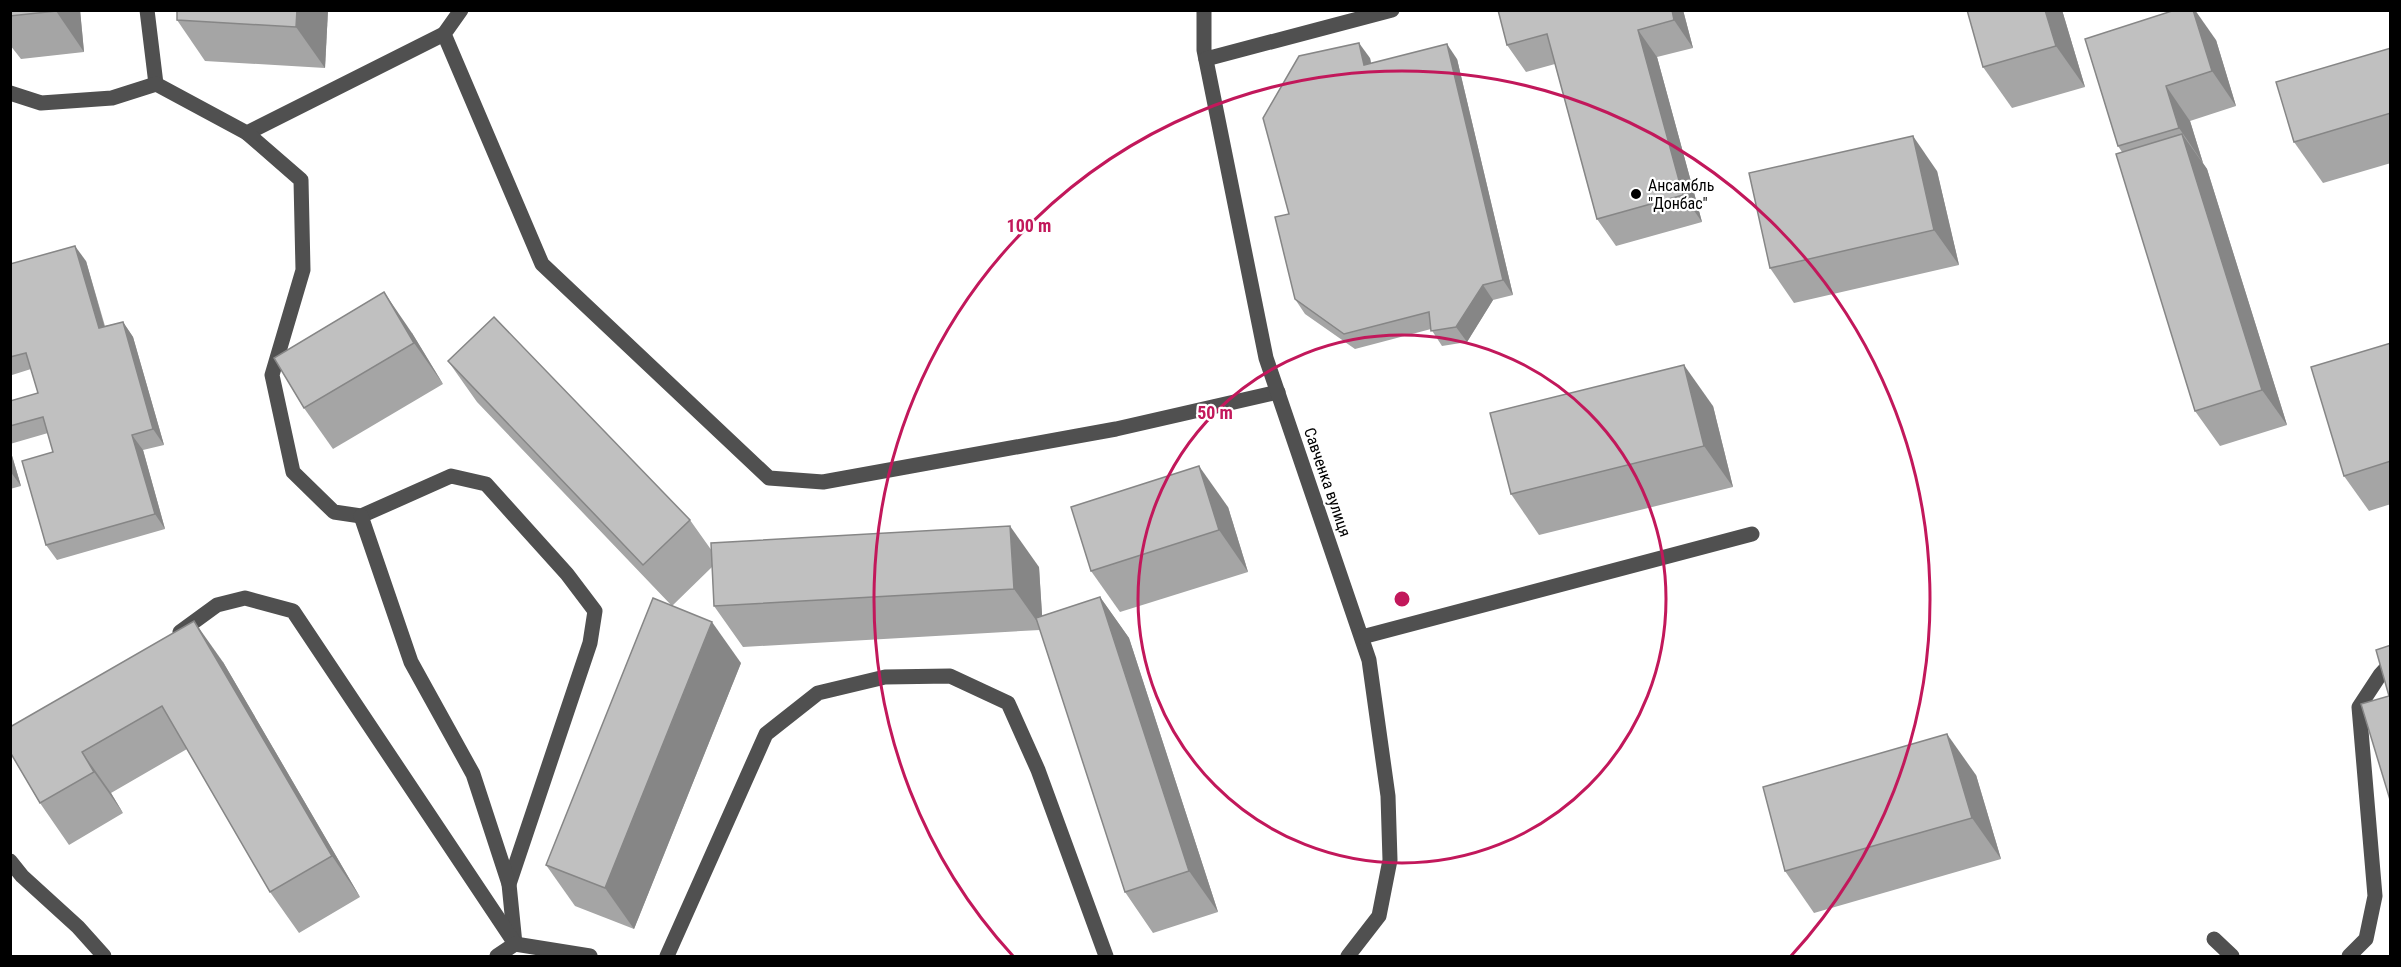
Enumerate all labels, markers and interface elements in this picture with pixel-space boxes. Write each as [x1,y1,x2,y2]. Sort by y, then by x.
place label: Ансамбль "Донбас" [1648,176,1714,213]
marker: Ансамбль "Донбас" [1629,187,1643,201]
text: 100 m [1007,215,1051,236]
text: 50 m [1197,402,1233,423]
street label: Савченка вулиця [1300,425,1355,539]
centre of rings [1392,589,1412,609]

